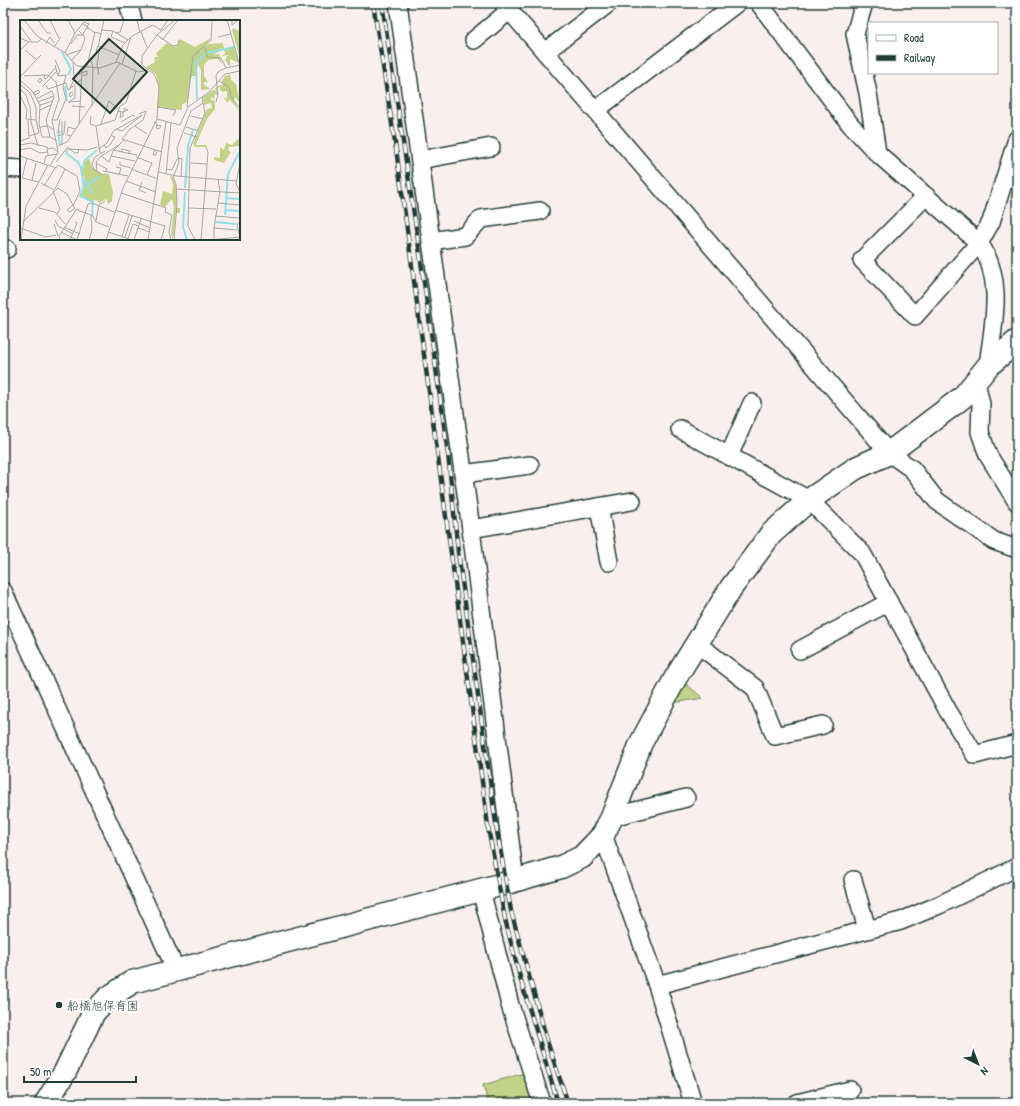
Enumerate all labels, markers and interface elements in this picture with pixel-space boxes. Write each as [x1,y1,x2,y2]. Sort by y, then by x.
inset map [20,20,240,240]
legend [868,22,998,74]
text: Road [904,29,924,46]
text: Railway [904,49,935,66]
place label: 船橋旭保育園 [67,997,139,1014]
marker: 船橋旭保育園 [54,1000,64,1010]
north arrow [958,1044,998,1084]
scale bar [24,1058,136,1084]
text: 50 m [30,1063,51,1080]
text: N [978,1064,992,1079]

